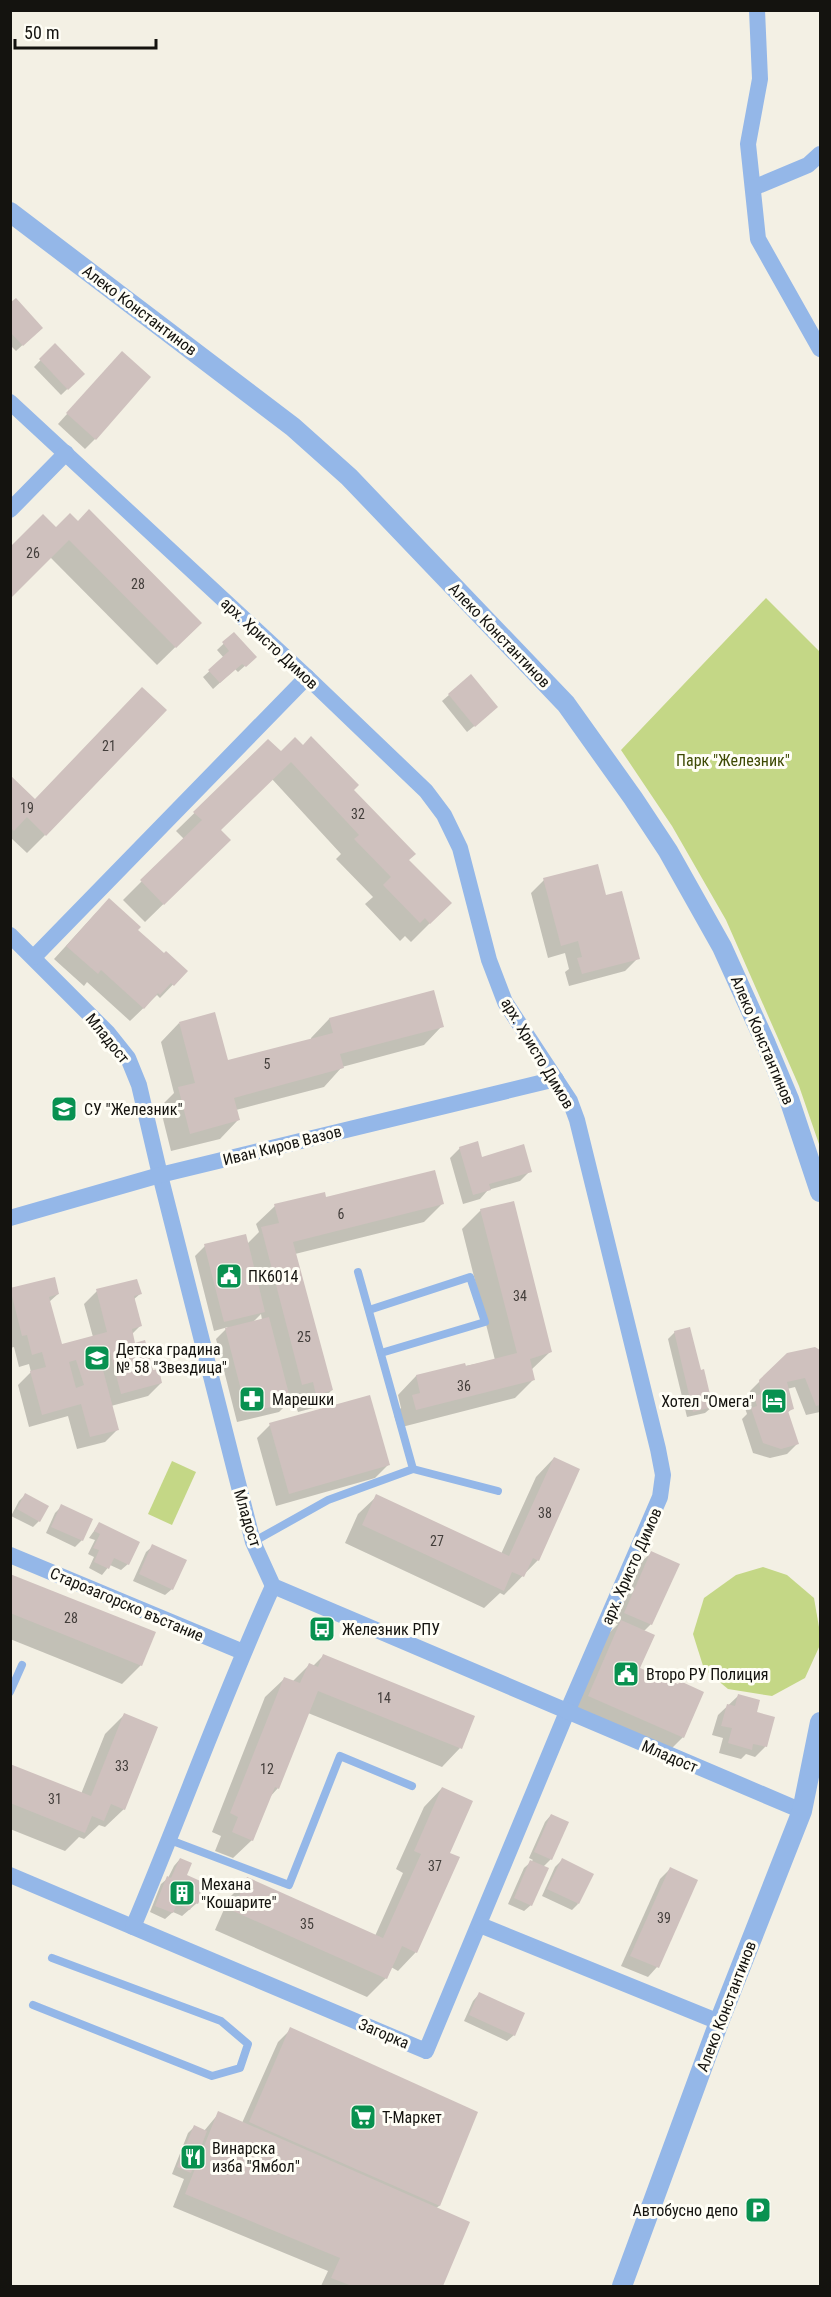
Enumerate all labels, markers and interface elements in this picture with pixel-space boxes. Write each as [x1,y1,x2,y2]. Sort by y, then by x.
scale bar [15,12,156,50]
text: 50 m [24,22,59,43]
street label: Алеко Константинов [79,261,201,360]
house number: 26 [26,545,40,561]
house number: 28 [131,576,145,592]
street label: Алеко Константинов [445,579,554,692]
street label: арх. Христо Димов [217,593,322,693]
house number: 21 [102,738,116,754]
park label: Парк "Железник" [676,751,790,770]
house number: 19 [20,800,34,816]
house number: 32 [351,806,365,822]
street label: Алеко Константинов [727,973,798,1108]
street label: арх. Христо Димов [497,994,578,1112]
street label: Младост [82,1009,134,1067]
house number: 5 [264,1056,271,1072]
school or university icon: СУ "Железник" [49,1094,79,1124]
place label: СУ "Железник" [84,1100,183,1119]
street label: Иван Киров Вазов [221,1122,343,1169]
house number: 6 [338,1206,345,1222]
public building icon: ПК6014 [214,1261,244,1291]
place label: ПК6014 [248,1267,299,1286]
house number: 34 [513,1288,527,1304]
house number: 25 [297,1329,311,1345]
place label: Детска градина № 58 "Звездица" [116,1340,227,1377]
school or university icon: Детска градина № 58 "Звездица" [82,1343,112,1373]
house number: 36 [457,1378,471,1394]
pharmacy icon: Марешки [237,1384,267,1414]
hotel icon: Хотел "Омега" [759,1386,789,1416]
place label: Марешки [272,1390,334,1409]
place label: Хотел "Омега" [661,1392,754,1411]
street label: Младост [230,1487,265,1549]
house number: 38 [538,1505,552,1521]
street label: арх. Христо Димов [597,1505,666,1628]
house number: 27 [430,1533,444,1549]
street label: Старозагорско въстание [47,1564,206,1645]
house number: 28 [64,1610,78,1626]
bus stop icon: Железник РПУ [307,1614,337,1644]
place label: Железник РПУ [342,1620,440,1639]
public building icon: Второ РУ Полиция [611,1659,641,1689]
place label: Второ РУ Полиция [646,1665,769,1684]
house number: 14 [377,1690,391,1706]
street label: Младост [639,1736,701,1777]
house number: 33 [115,1758,129,1774]
house number: 12 [260,1761,274,1777]
house number: 31 [48,1791,62,1807]
house number: 37 [428,1858,442,1874]
place label: Механа "Кошарите" [201,1875,277,1912]
building icon: Механа "Кошарите" [167,1878,197,1908]
house number: 39 [657,1910,671,1926]
house number: 35 [300,1916,314,1932]
street label: Алеко Константинов [693,1938,760,2074]
street label: Загорка [356,2014,412,2053]
supermarket icon: Т-Маркет [348,2102,378,2132]
place label: Т-Маркет [382,2108,442,2127]
place label: Винарска изба "Ямбол" [212,2139,300,2176]
restaurant icon: Винарска изба "Ямбол" [178,2142,208,2172]
parking icon: Автобусно депо [743,2195,773,2225]
place label: Автобусно депо [632,2201,738,2220]

